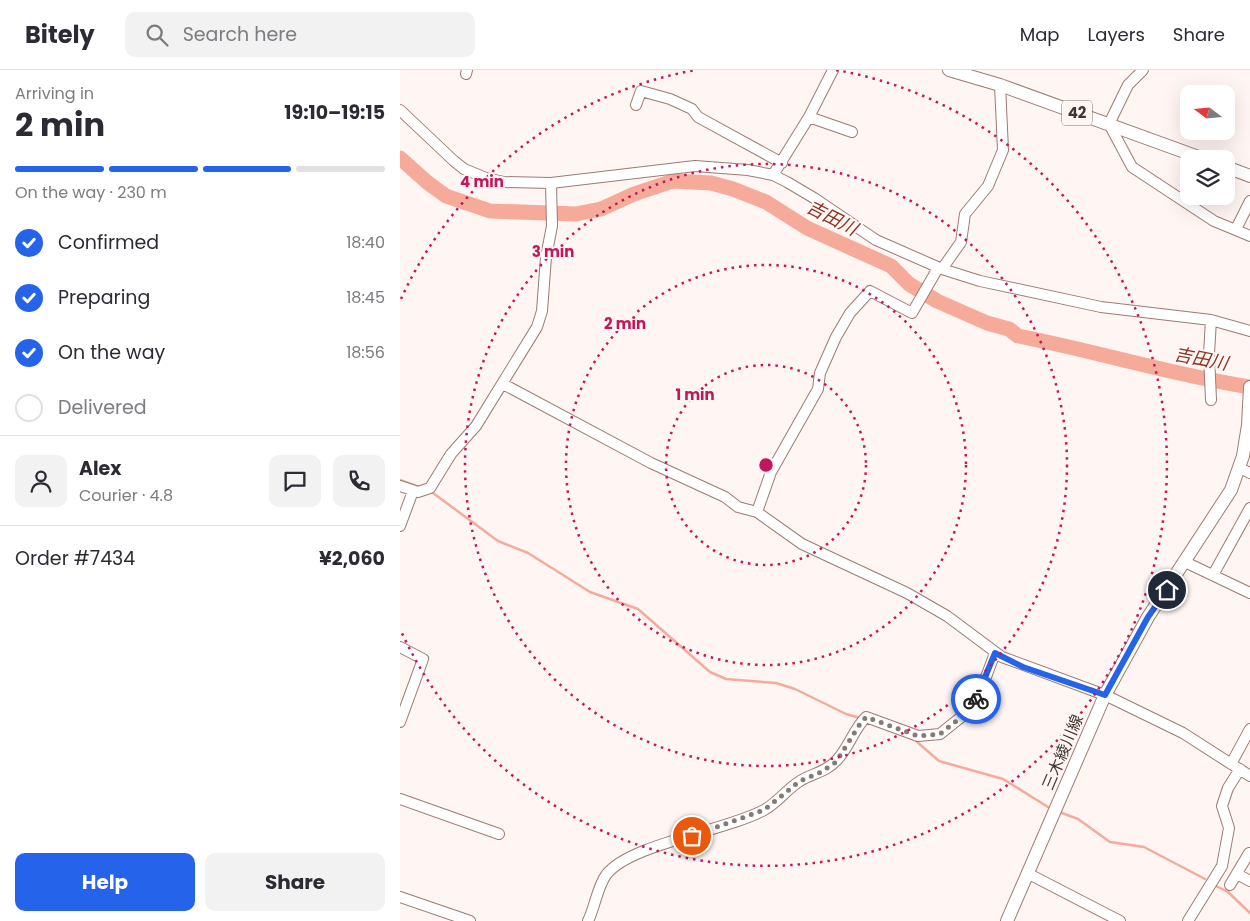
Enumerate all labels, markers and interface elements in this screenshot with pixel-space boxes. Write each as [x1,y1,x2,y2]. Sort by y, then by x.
search box [125,12,475,57]
text: Bitely [25,18,95,51]
icon: search [143,21,171,49]
text: Search here [183,21,297,48]
text: Map [1020,22,1060,47]
text: Layers [1088,22,1145,47]
text: Share [1173,22,1225,47]
text: Arriving in [15,82,94,105]
north arrow [1180,85,1235,140]
map controls [1180,85,1235,205]
text: 19:10–19:15 [284,99,385,126]
road number: 42 [1062,100,1092,126]
text: 2 min [15,102,105,147]
button: layers [1180,150,1235,205]
text: 4 min [460,171,504,192]
text: On the way · 230 m [15,181,167,204]
water label: 吉田川 [802,194,864,242]
icon: check [15,229,43,257]
text: Confirmed [58,229,159,256]
text: 18:40 [346,231,385,254]
text: 3 min [532,241,574,262]
icon: check [15,284,43,312]
text: Preparing [58,284,150,311]
text: 18:45 [346,286,385,309]
text: 2 min [604,313,646,334]
icon: check [15,339,43,367]
text: On the way [58,339,165,366]
text: 18:56 [346,341,385,364]
water label: 吉田川 [1172,341,1232,376]
text: 1 min [675,384,715,405]
text: Delivered [58,394,147,421]
button: person [15,455,67,507]
text: Alex [79,455,121,482]
button: chat [269,455,321,507]
button: phone [333,455,385,507]
centre of rings [757,456,775,474]
text: Courier · 4.8 [79,484,173,507]
text: Order #7434 [15,545,135,572]
text: ¥2,060 [319,545,385,572]
pin [1146,569,1188,611]
icon: home [1153,576,1181,604]
courier [951,674,1001,724]
icon: bike [962,685,990,713]
street label: 三木綾川線 [1036,711,1089,794]
pin [671,815,713,857]
icon: bag [678,822,706,850]
button: Help [15,853,195,911]
button: Share [205,853,385,911]

